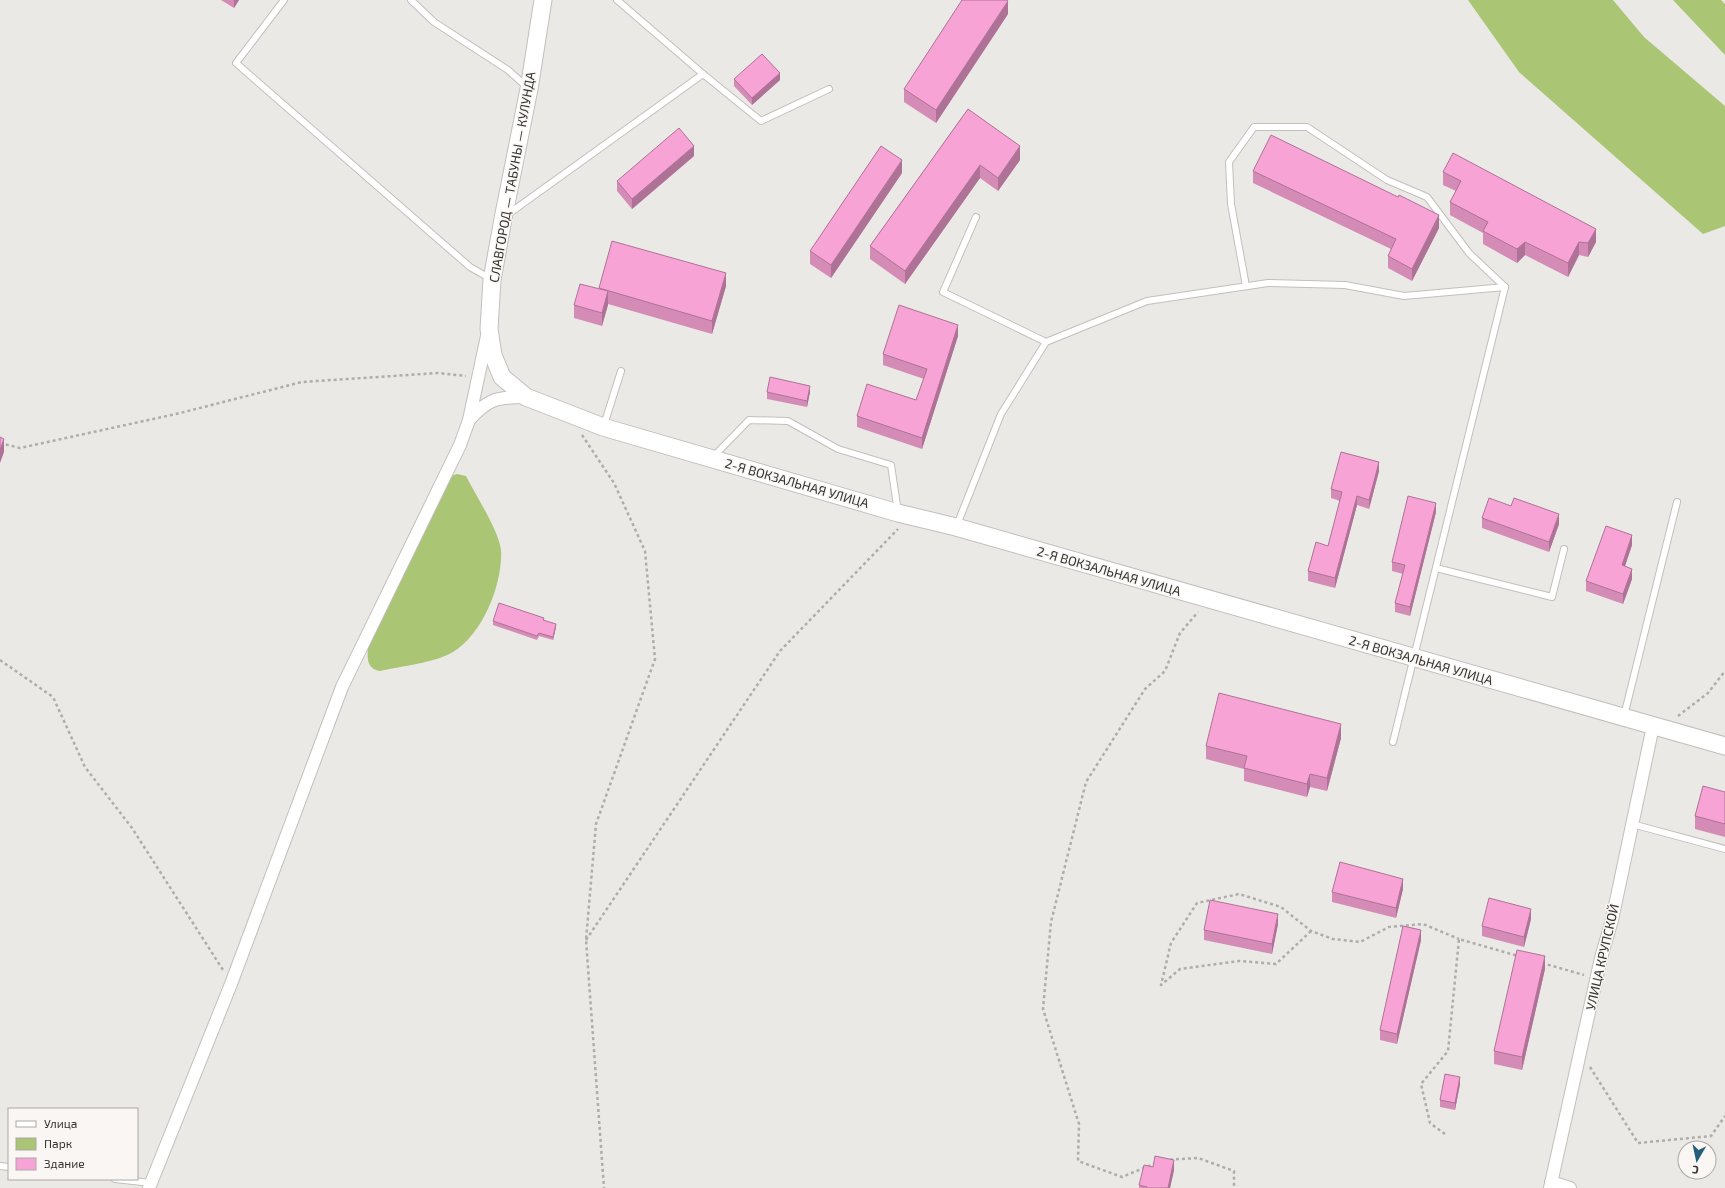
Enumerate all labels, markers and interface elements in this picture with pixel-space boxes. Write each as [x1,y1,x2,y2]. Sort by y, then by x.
street label: СЛАВГОРОД — ТАБУНЫ — КУЛУНДА [486,70,538,284]
street label: 2-Я ВОКЗАЛЬНАЯ УЛИЦА [723,455,871,511]
street label: 2-Я ВОКЗАЛЬНАЯ УЛИЦА [1035,543,1183,599]
street label: 2-Я ВОКЗАЛЬНАЯ УЛИЦА [1347,632,1495,688]
street label: УЛИЦА КРУПСКОЙ [1582,902,1622,1012]
legend [8,1108,138,1180]
text: Улица [44,1116,77,1130]
text: Парк [44,1136,73,1150]
north arrow [1677,1140,1717,1180]
text: Здание [44,1156,85,1170]
text: С [1691,1163,1700,1177]

